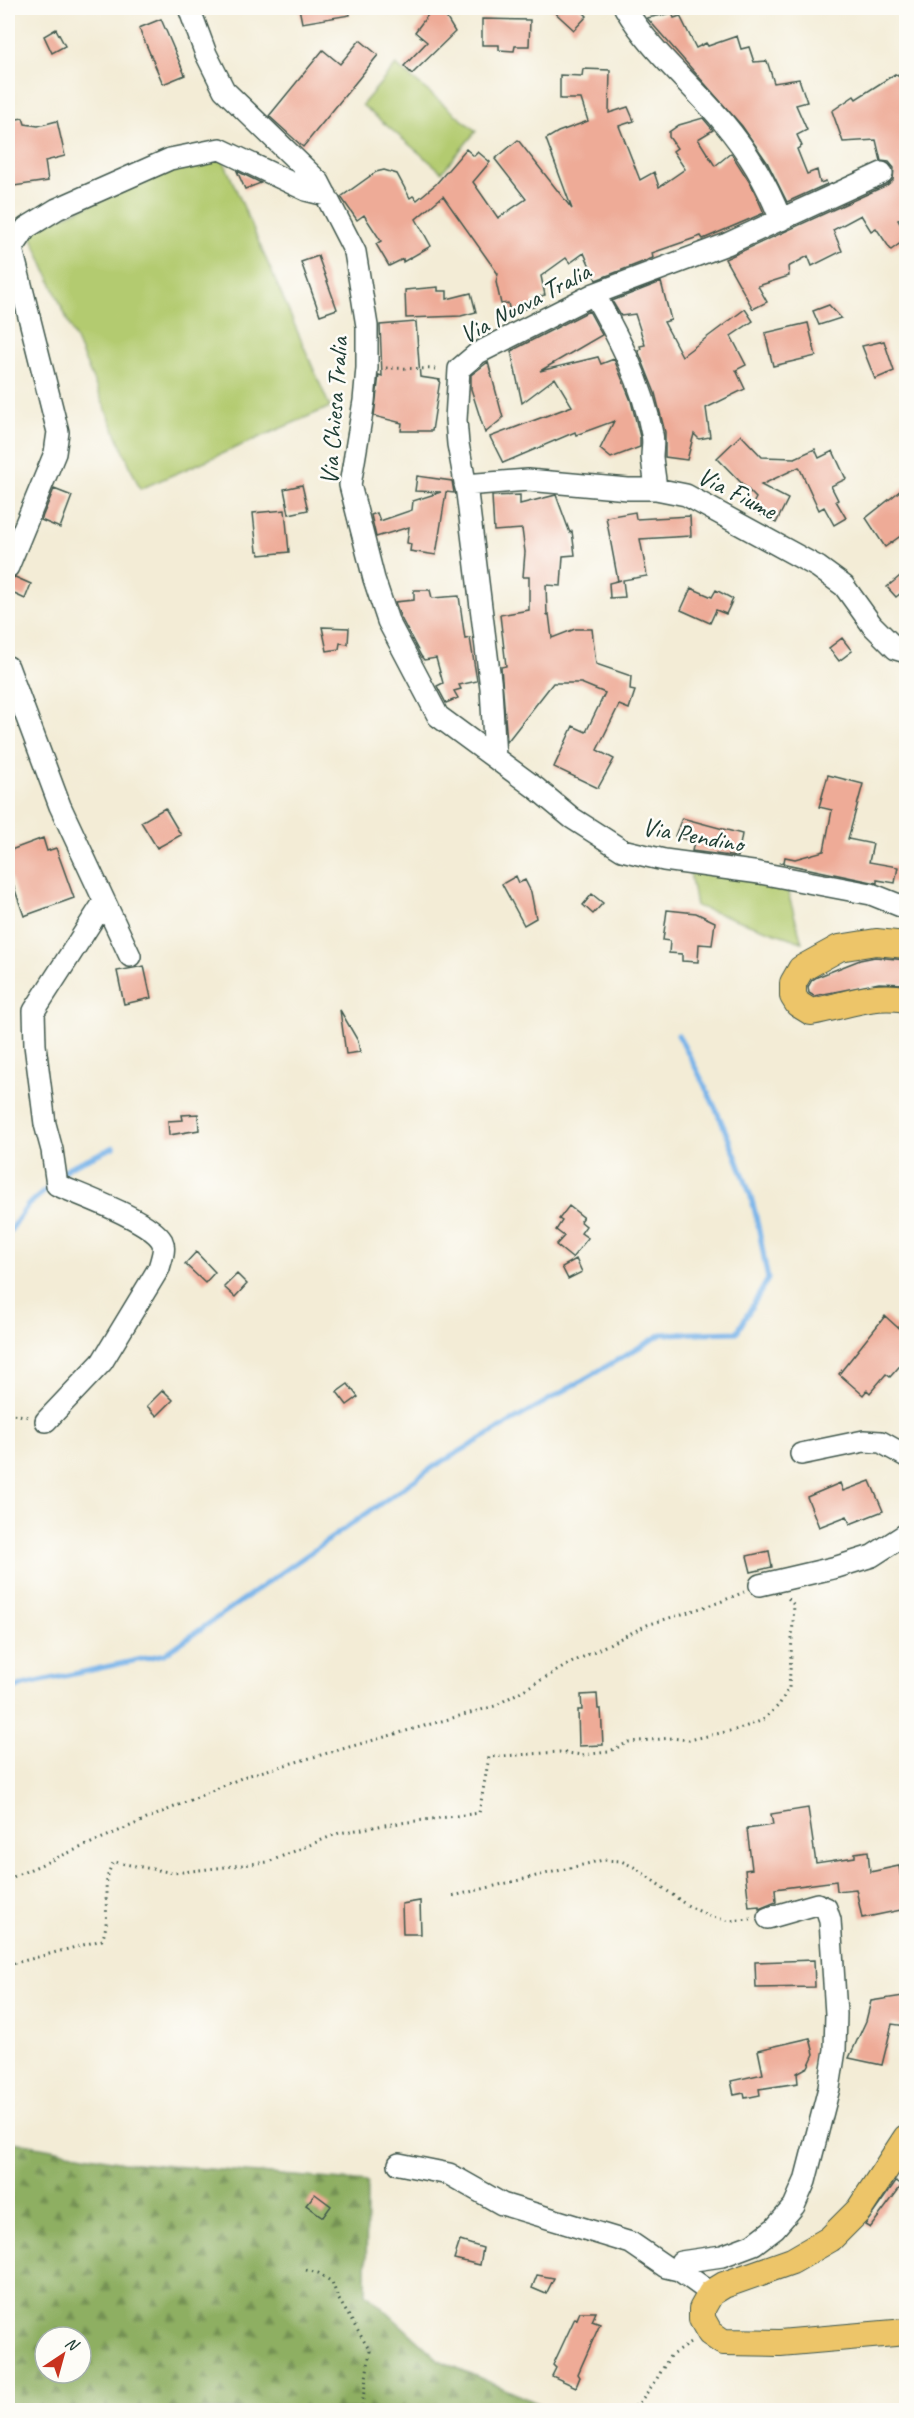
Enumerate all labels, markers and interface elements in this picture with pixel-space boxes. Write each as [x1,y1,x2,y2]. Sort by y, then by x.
street label: Via Nuova Tralia [454,254,597,351]
street label: Via Chiesa Tralia [312,334,356,486]
street label: Via Fiume [692,459,783,527]
street label: Via Pendino [640,810,749,861]
north arrow [33,2325,93,2385]
text: N [61,2333,84,2356]

